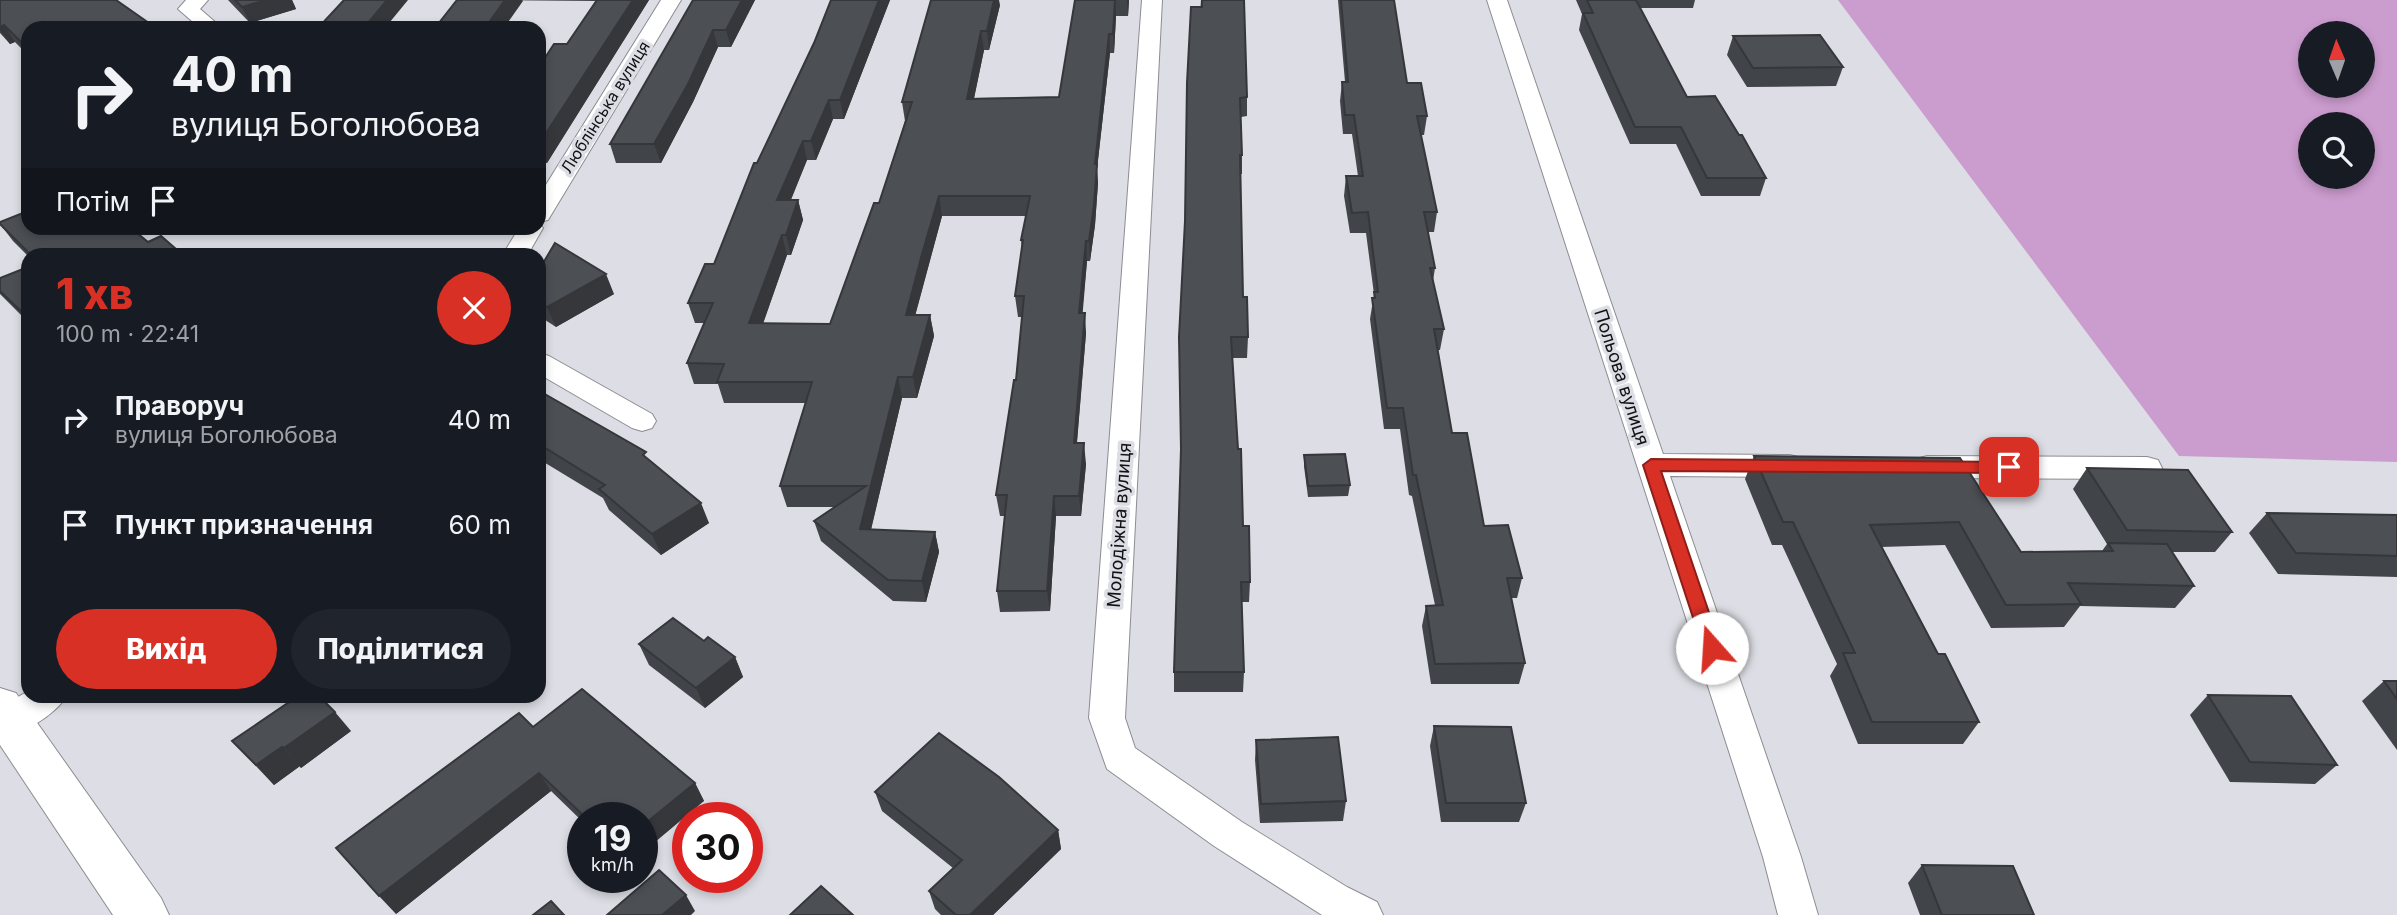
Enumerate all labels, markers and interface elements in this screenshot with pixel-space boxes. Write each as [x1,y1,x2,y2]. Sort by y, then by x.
north arrow [2298,21,2375,98]
map controls [2298,21,2375,189]
street label: Люблінська вулиця [556,37,654,177]
text: 40 m [171,45,294,104]
icon: right [56,49,147,140]
text: вулиця Боголюбова [171,105,481,144]
button: search [2298,112,2375,189]
icon: arrive [144,182,182,220]
text: Потім [56,186,130,217]
text: 1 хв [56,268,133,319]
button: close [437,271,511,345]
street label: Польова вулиця [1590,306,1654,448]
text: 100 m · 22:41 [56,320,199,348]
text: Праворуч [115,390,244,421]
icon: right [56,401,94,439]
text: 40 m [448,404,511,435]
text: вулиця Боголюбова [115,421,338,449]
pin [1979,437,2039,497]
street label: Молодіжна вулиця [1103,442,1135,608]
icon: arrive [1990,448,2028,486]
icon: arrive [56,506,94,544]
text: Пункт призначення [115,509,373,540]
text: 60 m [448,509,511,540]
button: Вихід [56,609,277,689]
button: Поділитися [291,609,511,689]
position arrow [1675,611,1749,685]
speed limit sign: 30 [672,802,763,893]
text: 19 [594,817,631,859]
text: km/h [591,854,634,875]

